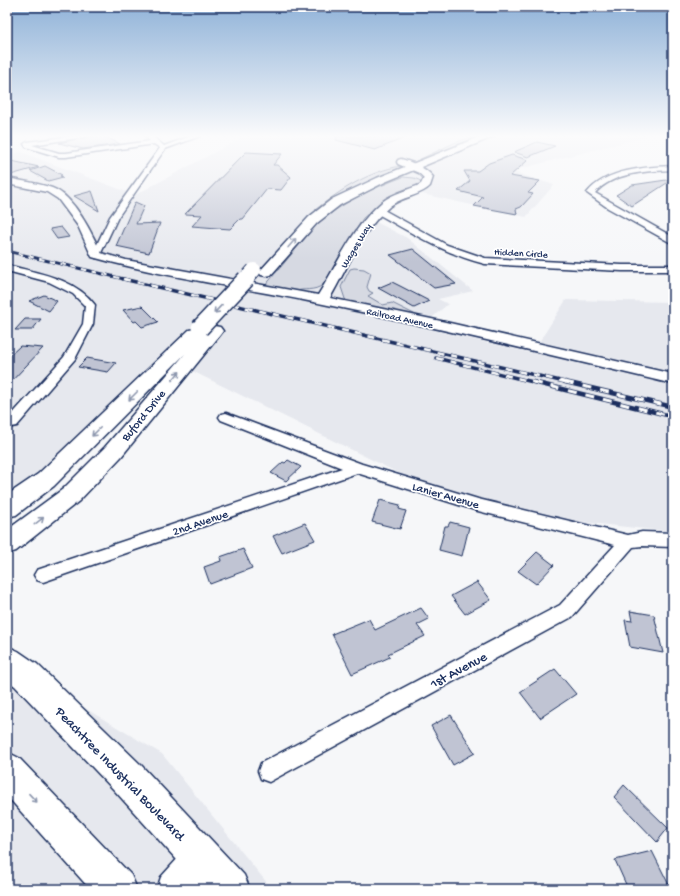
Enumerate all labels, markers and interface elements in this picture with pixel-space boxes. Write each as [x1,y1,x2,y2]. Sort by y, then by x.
street label: Wages Way [339,221,375,271]
one-way arrow [287,238,297,248]
street label: Hidden Circle [494,247,549,261]
one-way arrow [213,304,223,314]
street label: Railroad Avenue [365,306,435,332]
one-way arrow [171,371,180,381]
street label: Buford Drive [119,387,170,446]
one-way arrow [128,391,138,401]
one-way arrow [91,427,101,437]
street label: Lanier Avenue [410,481,481,513]
street label: 2nd Avenue [171,508,231,540]
one-way arrow [33,517,44,525]
street label: 1st Avenue [427,649,491,694]
street label: Peachtree Industrial Boulevard [50,703,189,847]
one-way arrow [29,793,38,803]

